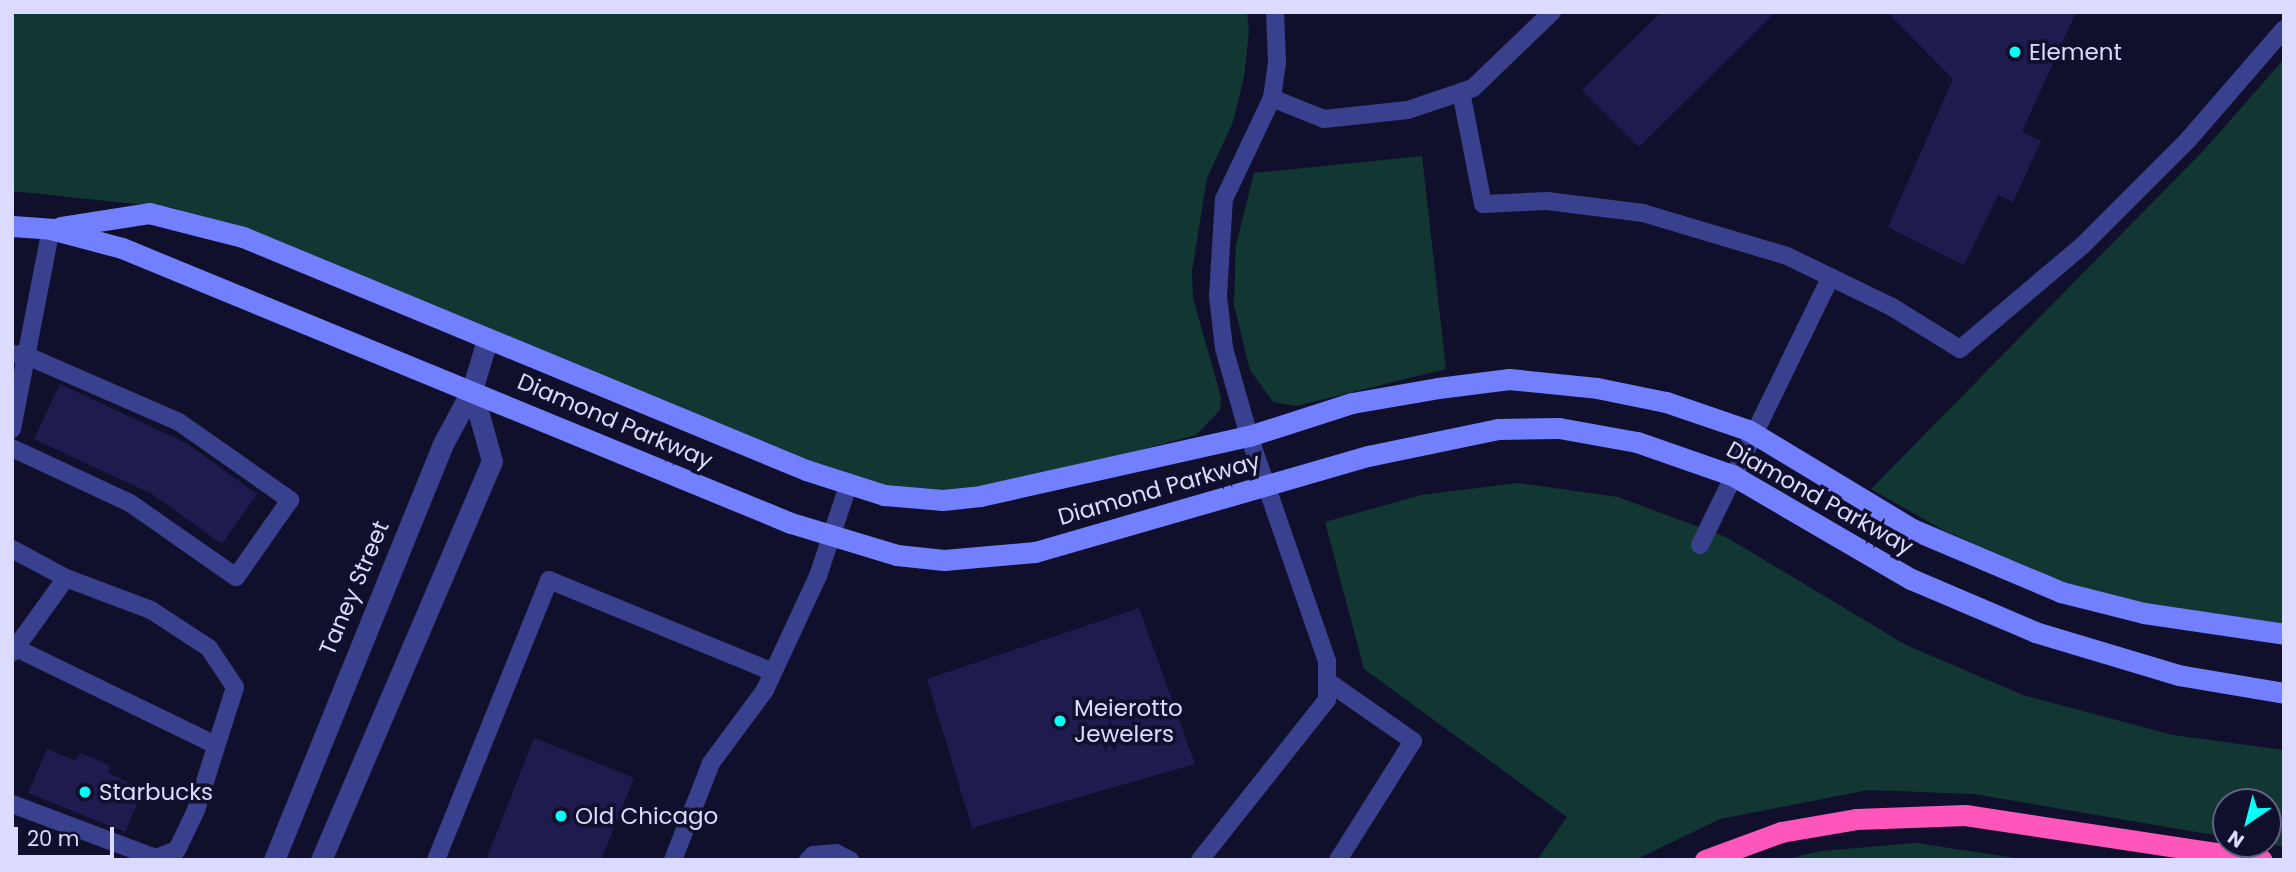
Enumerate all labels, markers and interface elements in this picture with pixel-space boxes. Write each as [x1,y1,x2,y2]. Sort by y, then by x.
place label: Element [2029,38,2122,66]
marker: Element [2007,44,2023,60]
street label: Diamond Parkway [513,367,717,475]
street label: Diamond Parkway [1722,435,1918,561]
street label: Diamond Parkway [1055,447,1263,531]
street label: Taney Street [313,517,395,659]
place label: Meierotto Jewelers [1074,694,1183,748]
marker: Meierotto Jewelers [1052,713,1068,729]
place label: Starbucks [99,778,213,806]
marker: Starbucks [77,784,93,800]
north arrow [2212,788,2282,858]
place label: Old Chicago [575,802,718,830]
marker: Old Chicago [553,808,569,824]
scale bar [18,812,117,856]
text: 20 m [27,824,80,853]
text: N [2222,824,2249,854]

